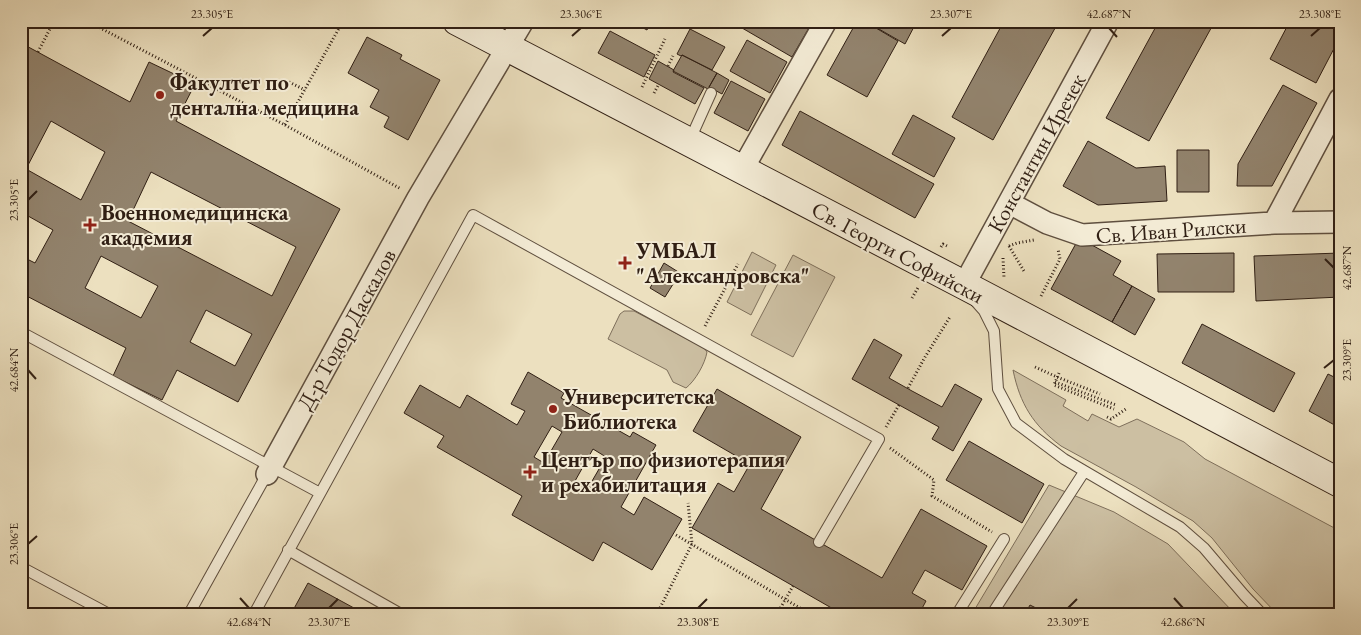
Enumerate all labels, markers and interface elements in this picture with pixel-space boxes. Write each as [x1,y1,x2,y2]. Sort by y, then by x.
text: 23.305°E [191,6,233,22]
text: 23.306°E [560,6,602,22]
text: 23.307°E [930,6,972,22]
text: 42.687°N [1087,6,1132,22]
text: 23.308°E [1299,6,1341,22]
place label: Факултет по дентална медицина [170,68,359,122]
street label: Константин Иречек [981,68,1092,238]
marker: Факултет по дентална медицина [154,89,166,101]
text: 23.305°E [6,179,22,221]
street label: Св. Георги Софийски [806,195,990,310]
place label: Военномедицинска академия [101,198,289,252]
street label: Св. Иван Рилски [1095,211,1248,250]
marker: Военномедицинска академия [83,218,97,232]
place label: УМБАЛ "Александровска" [635,236,809,290]
street label: Д-р Тодор Даскалов [290,244,403,415]
text: 42.687°N [1339,245,1355,290]
marker: УМБАЛ "Александровска" [618,256,632,270]
text: 23.309°E [1339,339,1355,381]
text: 42.684°N [6,347,22,392]
place label: Университетска Библиотека [562,382,715,436]
marker: Университетска Библиотека [547,403,559,415]
place label: Център по физиотерапия и рехабилитация [541,445,786,499]
marker: Център по физиотерапия и рехабилитация [523,465,537,479]
text: 23.306°E [6,523,22,565]
text: 42.684°N [227,614,272,630]
text: 23.307°E [308,614,350,630]
text: 23.308°E [677,614,719,630]
text: 23.309°E [1047,614,1089,630]
text: 42.686°N [1161,614,1206,630]

